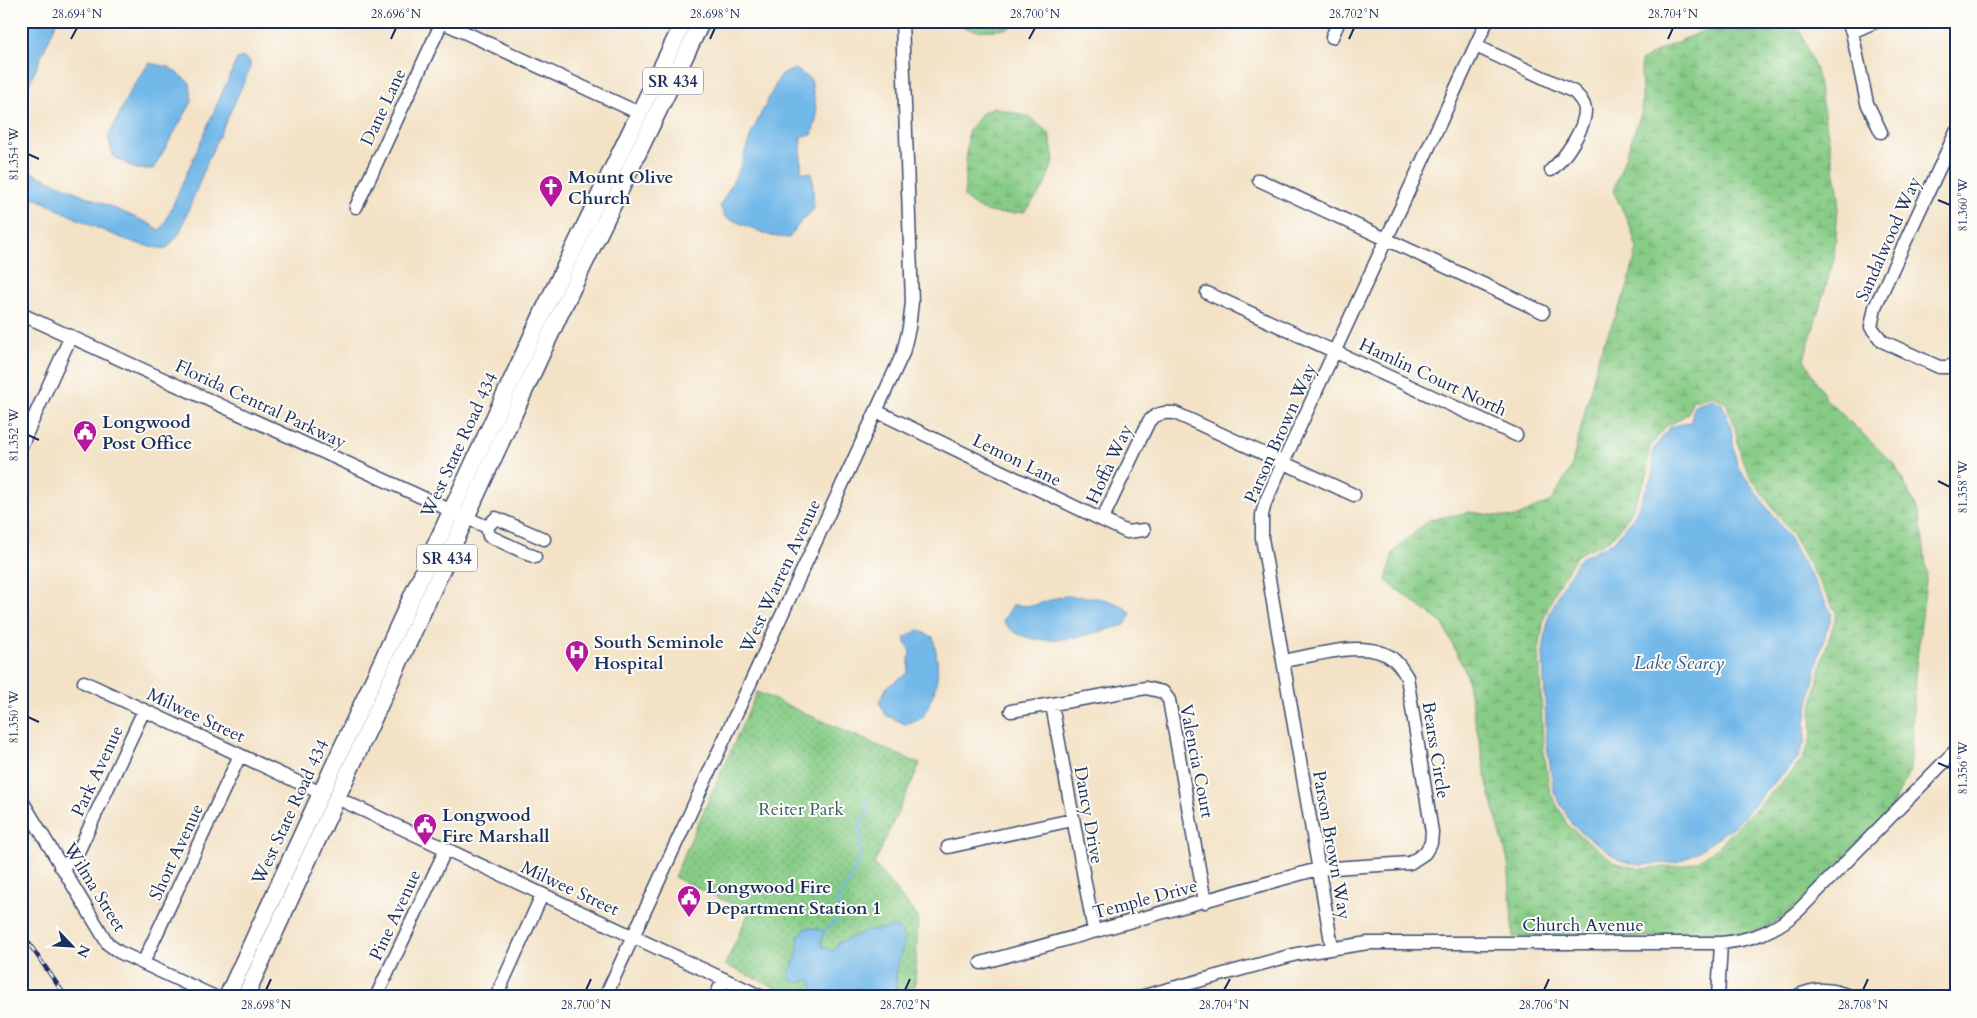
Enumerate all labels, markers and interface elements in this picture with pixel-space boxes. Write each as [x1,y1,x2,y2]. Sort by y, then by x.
text: 28.694°N [52,6,103,22]
text: 28.696°N [371,6,422,22]
text: 28.698°N [690,6,741,22]
text: 28.700°N [1010,6,1061,22]
text: 28.702°N [1329,6,1380,22]
text: 28.704°N [1648,6,1699,22]
street label: Dane Lane [355,64,412,150]
road number: SR 434 [643,68,703,94]
text: 81.354°W [6,127,22,181]
place label: Mount Olive Church [568,165,674,211]
street label: Sandalwood Way [1850,172,1927,306]
church icon: Mount Olive Church [538,174,564,208]
text: 81.360°W [1955,178,1971,232]
street label: Hamlin Court North [1355,332,1511,423]
street label: Florida Central Parkway [171,354,351,455]
street label: Parson Brown Way [1238,359,1323,507]
street label: West State Road 434 [414,368,504,523]
text: 81.352°W [6,408,22,462]
place label: Longwood Post Office [102,410,192,456]
public building icon: Longwood Post Office [72,419,98,453]
street label: Hoffa Way [1080,420,1139,508]
street label: Lemon Lane [968,428,1065,493]
text: 81.358°W [1955,460,1971,514]
street label: West Warren Avenue [733,495,827,658]
road number: SR 434 [417,544,477,572]
place label: South Seminole Hospital [594,630,724,676]
hospital icon: South Seminole Hospital [564,639,590,673]
water label: Lake Searcy [1634,650,1724,676]
street label: Milwee Street [143,682,249,749]
text: 81.350°W [6,690,22,744]
street label: Bearss Circle [1415,700,1456,800]
street label: Valencia Court [1173,702,1220,820]
street label: Park Avenue [65,722,129,821]
street label: West State Road 434 [245,735,335,890]
text: 81.356°W [1955,741,1971,795]
street label: Dancy Drive [1068,764,1109,866]
street label: Parson Brown Way [1306,769,1357,922]
park label: Reiter Park [758,797,844,822]
street label: Short Avenue [143,800,210,905]
place label: Longwood Fire Marshall [442,803,549,849]
public building icon: Longwood Fire Marshall [412,812,438,846]
street label: Wilma Street [57,837,132,937]
street label: Milwee Street [517,855,623,922]
street label: Pine Avenue [364,866,427,965]
street label: Temple Drive [1090,874,1200,925]
place label: Longwood Fire Department Station 1 [706,875,882,921]
public building icon: Longwood Fire Department Station 1 [676,884,702,918]
street label: Church Avenue [1522,913,1644,938]
north arrow [48,920,98,970]
text: N [72,942,95,961]
text: 28.698°N [241,997,292,1013]
text: 28.700°N [561,997,612,1013]
text: 28.702°N [880,997,931,1013]
text: 28.704°N [1199,997,1250,1013]
text: 28.706°N [1519,997,1570,1013]
text: 28.708°N [1838,997,1889,1013]

